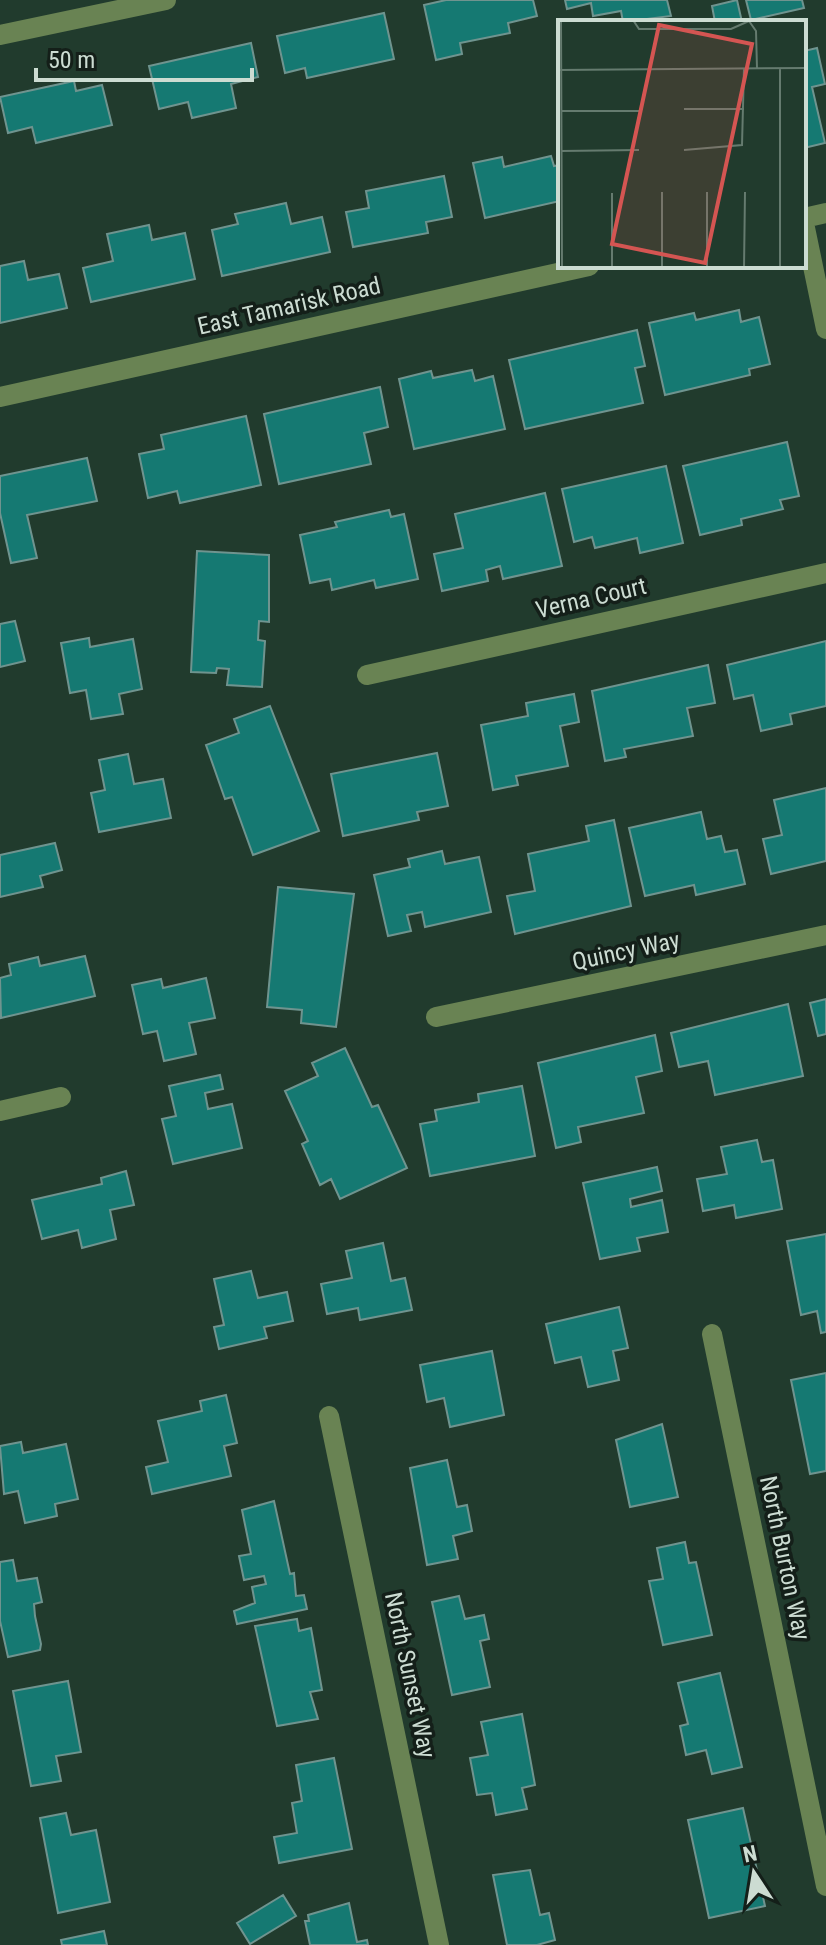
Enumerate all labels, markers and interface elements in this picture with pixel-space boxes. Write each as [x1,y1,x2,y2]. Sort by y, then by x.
inset map [558,20,806,268]
scale bar [36,32,252,82]
text: 50 m [48,46,95,74]
street label: East Tamarisk Road [195,271,383,341]
street label: Verna Court [533,572,649,624]
street label: Quincy Way [570,926,682,976]
street label: North Burton Way [754,1473,816,1643]
street label: North Sunset Way [379,1590,441,1760]
north arrow [714,1833,794,1913]
text: N [741,1840,759,1868]

